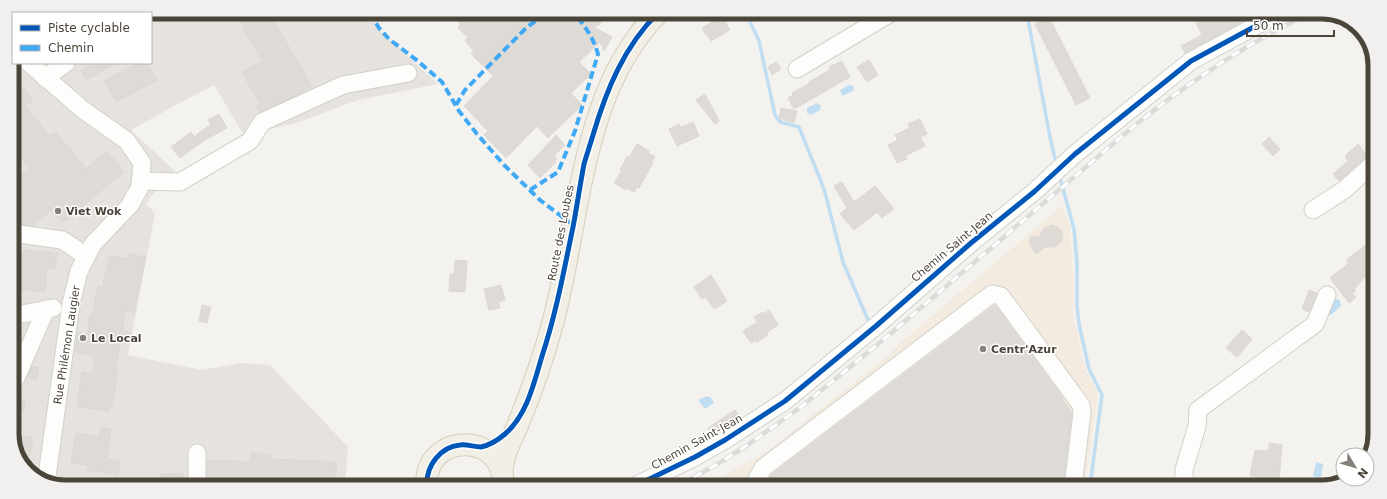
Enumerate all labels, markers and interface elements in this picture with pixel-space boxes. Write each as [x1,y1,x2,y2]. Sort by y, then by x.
legend [12,12,152,64]
scale bar [1247,12,1334,38]
text: 50 m [1253,19,1284,33]
text: Piste cyclable [48,21,130,35]
text: Chemin [48,41,94,55]
street label: Route des Loubes [545,184,577,282]
place label: Viet Wok [66,205,122,218]
marker: Viet Wok [53,206,63,216]
street label: Chemin Saint-Jean [909,209,995,285]
street label: Rue Philémon Laugier [51,284,83,405]
place label: Le Local [91,332,142,345]
marker: Le Local [78,333,88,343]
place label: Centr'Azur [991,343,1057,356]
marker: Centr'Azur [978,344,988,354]
street label: Chemin Saint-Jean [649,412,745,472]
north arrow [1335,447,1375,487]
text: N [1355,465,1370,480]

